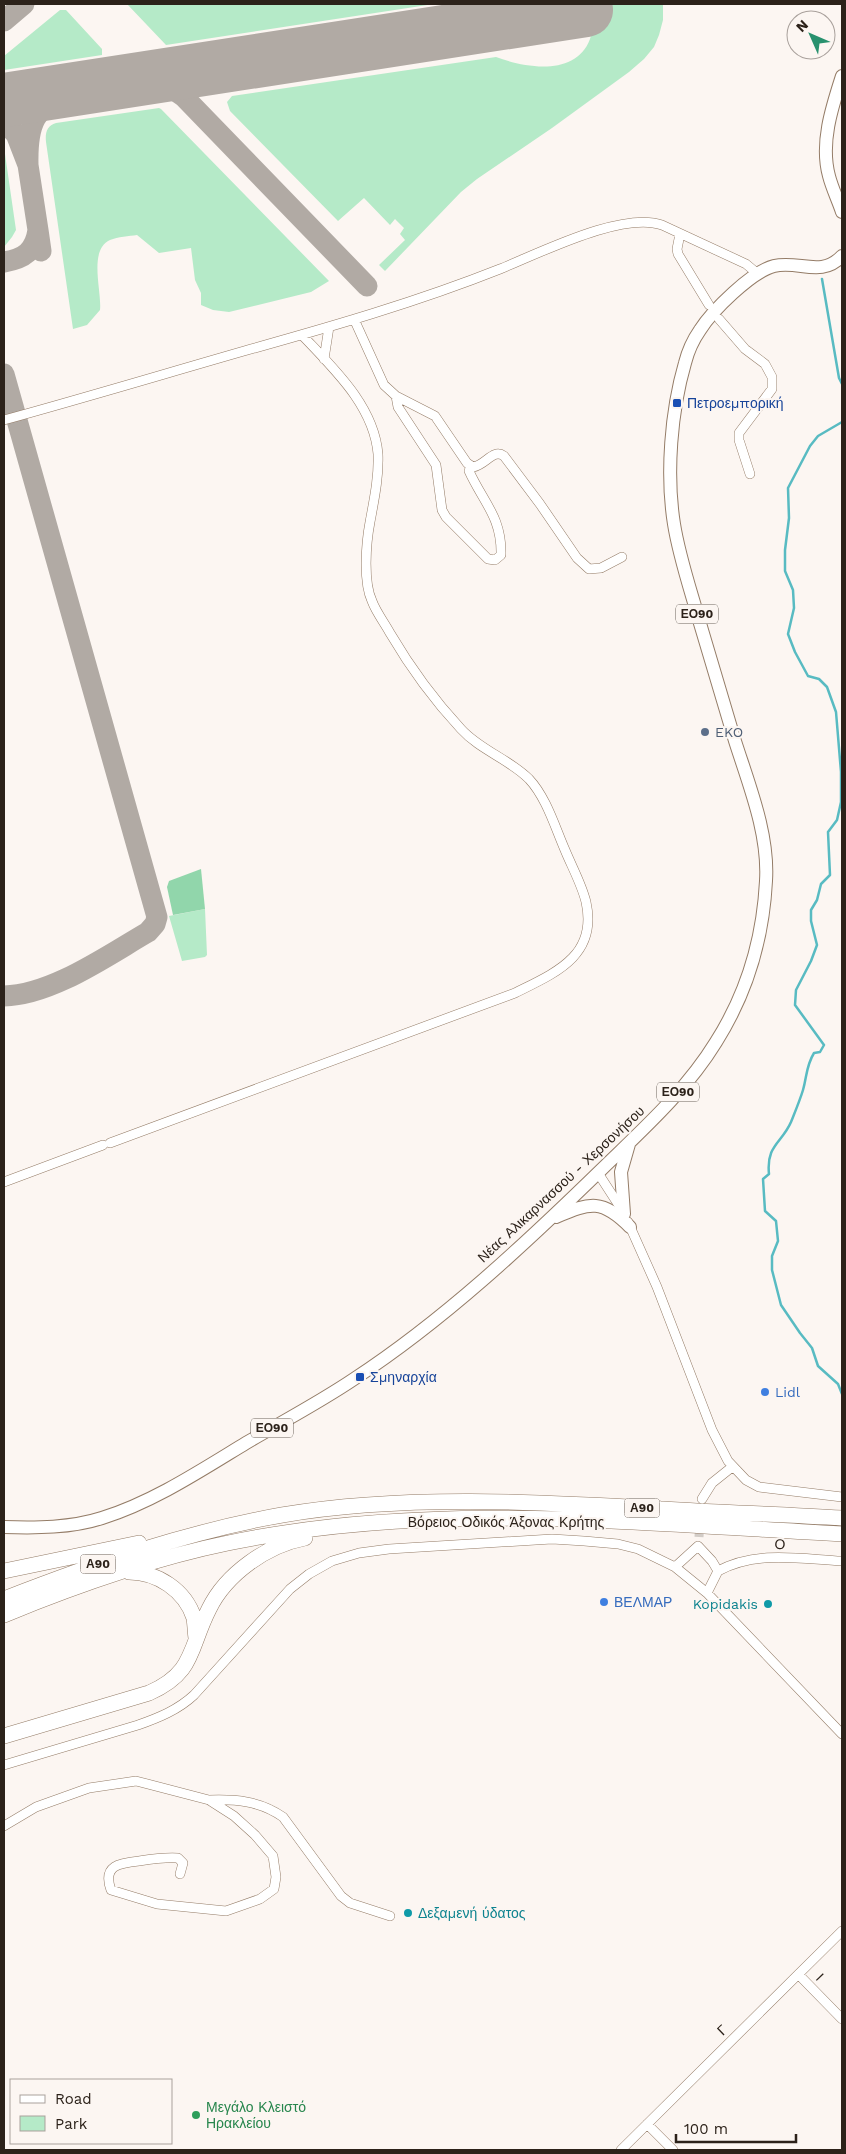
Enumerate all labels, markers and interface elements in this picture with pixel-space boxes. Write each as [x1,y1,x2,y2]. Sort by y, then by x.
north arrow [786,10,836,60]
text: N [792,16,811,35]
place label: Πετροεμπορική [687,395,784,411]
marker: Πετροεμπορική [671,397,683,409]
road number: ΕΟ90 [676,604,718,624]
place label: EKO [715,724,743,740]
marker: EKO [699,726,711,738]
road number: ΕΟ90 [657,1082,699,1102]
street label: Νέας Αλικαρνασσού - Χερσονήσου [474,1103,648,1265]
place label: Σμηναρχία [370,1369,437,1385]
marker: Σμηναρχία [354,1371,366,1383]
place label: Lidl [775,1384,801,1400]
marker: Lidl [759,1386,771,1398]
road number: ΕΟ90 [251,1419,293,1438]
road number: Α90 [624,1499,660,1518]
street label: Βόρειος Οδικός Άξονας Κρήτης [408,1514,604,1530]
street label: Ο [774,1536,786,1552]
road number: Α90 [80,1555,116,1574]
place label: ΒΕΛΜΑΡ [614,1594,672,1610]
marker: ΒΕΛΜΑΡ [598,1596,610,1608]
place label: Kopidakis [693,1596,758,1612]
marker: Kopidakis [762,1598,774,1610]
place label: Δεξαμενή ύδατος [418,1905,526,1921]
marker: Δεξαμενή ύδατος [402,1907,414,1919]
street label: Ι [813,1970,827,1984]
street label: Γ [714,2021,731,2038]
legend [10,2079,172,2144]
text: Road [55,2090,92,2108]
place label: Μεγάλο Κλειστό Ηρακλείου [206,2099,306,2131]
marker: Μεγάλο Κλειστό Ηρακλείου [190,2109,202,2121]
scale bar [676,2112,796,2144]
text: Park [55,2115,88,2133]
text: 100 m [684,2120,728,2138]

